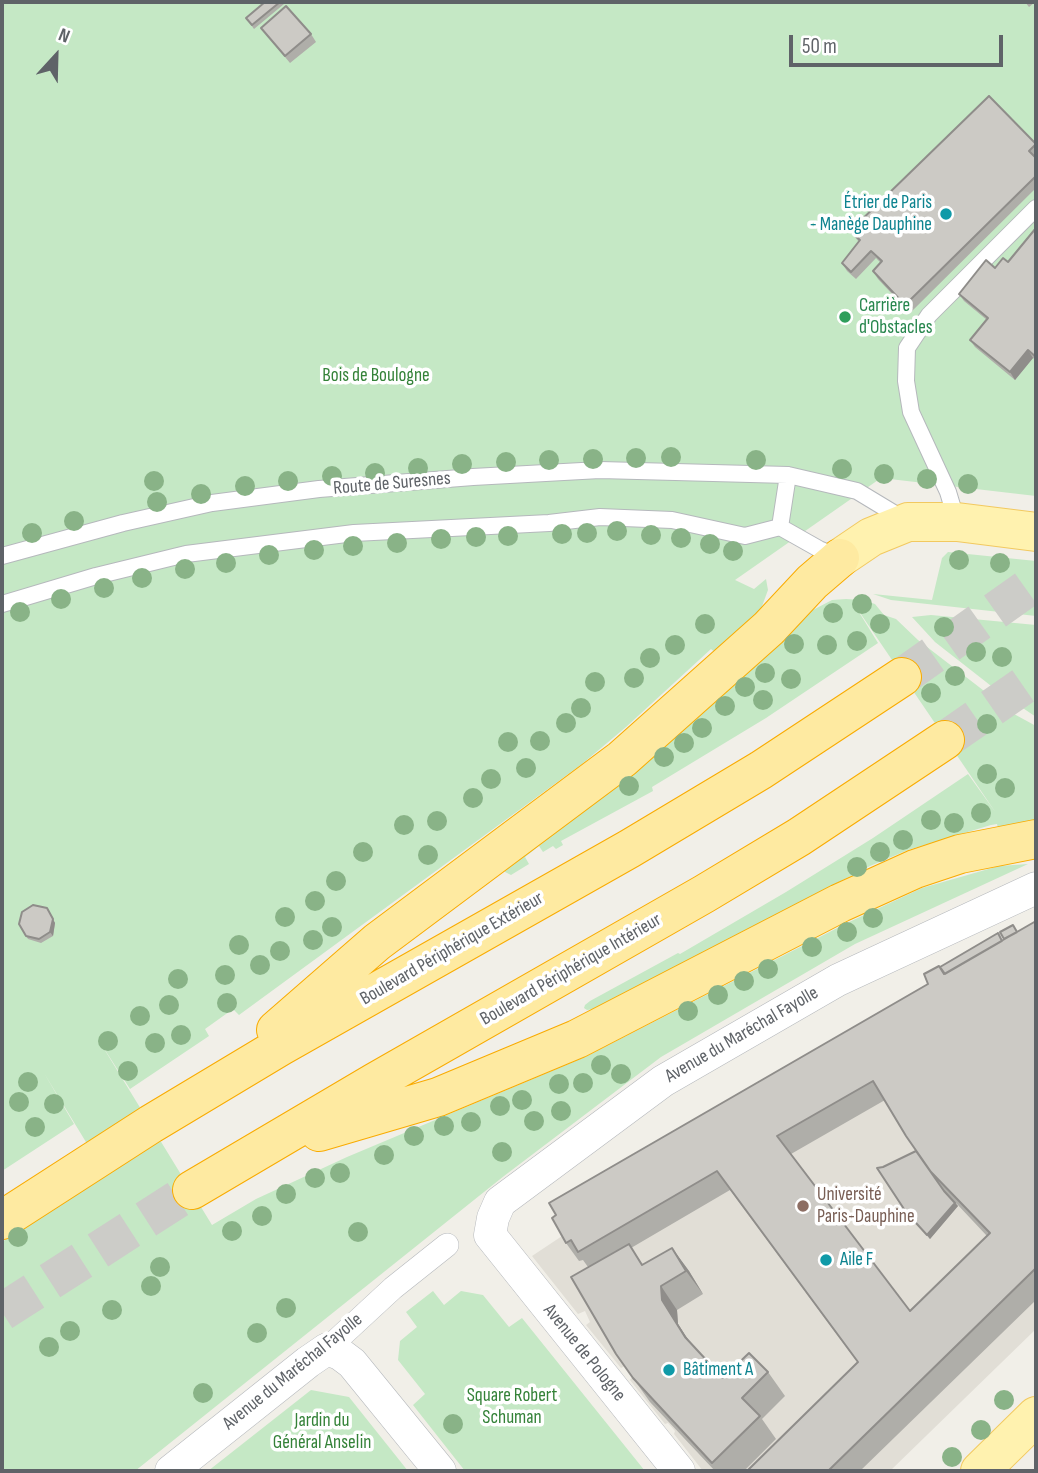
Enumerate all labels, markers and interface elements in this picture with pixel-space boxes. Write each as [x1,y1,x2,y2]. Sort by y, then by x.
north arrow [21,21,91,91]
scale bar [793,21,1006,65]
text: N [55,24,73,49]
text: 50 m [802,34,837,59]
place label: Étrier de Paris - Manège Dauphine [810,192,932,236]
marker: Étrier de Paris - Manège Dauphine [938,206,954,222]
place label: Carrière d'Obstacles [859,295,933,339]
marker: Carrière d'Obstacles [837,309,853,325]
park label: Bois de Boulogne [322,365,430,387]
street label: Route de Suresnes [332,468,452,500]
street label: Boulevard Périphérique Extérieur [356,887,548,1011]
street label: Boulevard Périphérique Intérieur [477,909,665,1031]
street label: Avenue du Maréchal Fayolle [661,982,823,1088]
place label: Université Paris-Dauphine [817,1184,915,1228]
marker: Université Paris-Dauphine [795,1198,811,1214]
place label: Aile F [840,1249,873,1271]
marker: Aile F [818,1252,834,1268]
street label: Avenue de Pologne [538,1300,630,1406]
street label: Avenue du Maréchal Fayolle [219,1309,367,1435]
place label: Bâtiment A [683,1359,753,1381]
marker: Bâtiment A [661,1362,677,1378]
park label: Square Robert Schuman [467,1385,557,1429]
park label: Jardin du Général Anselin [273,1410,371,1454]

